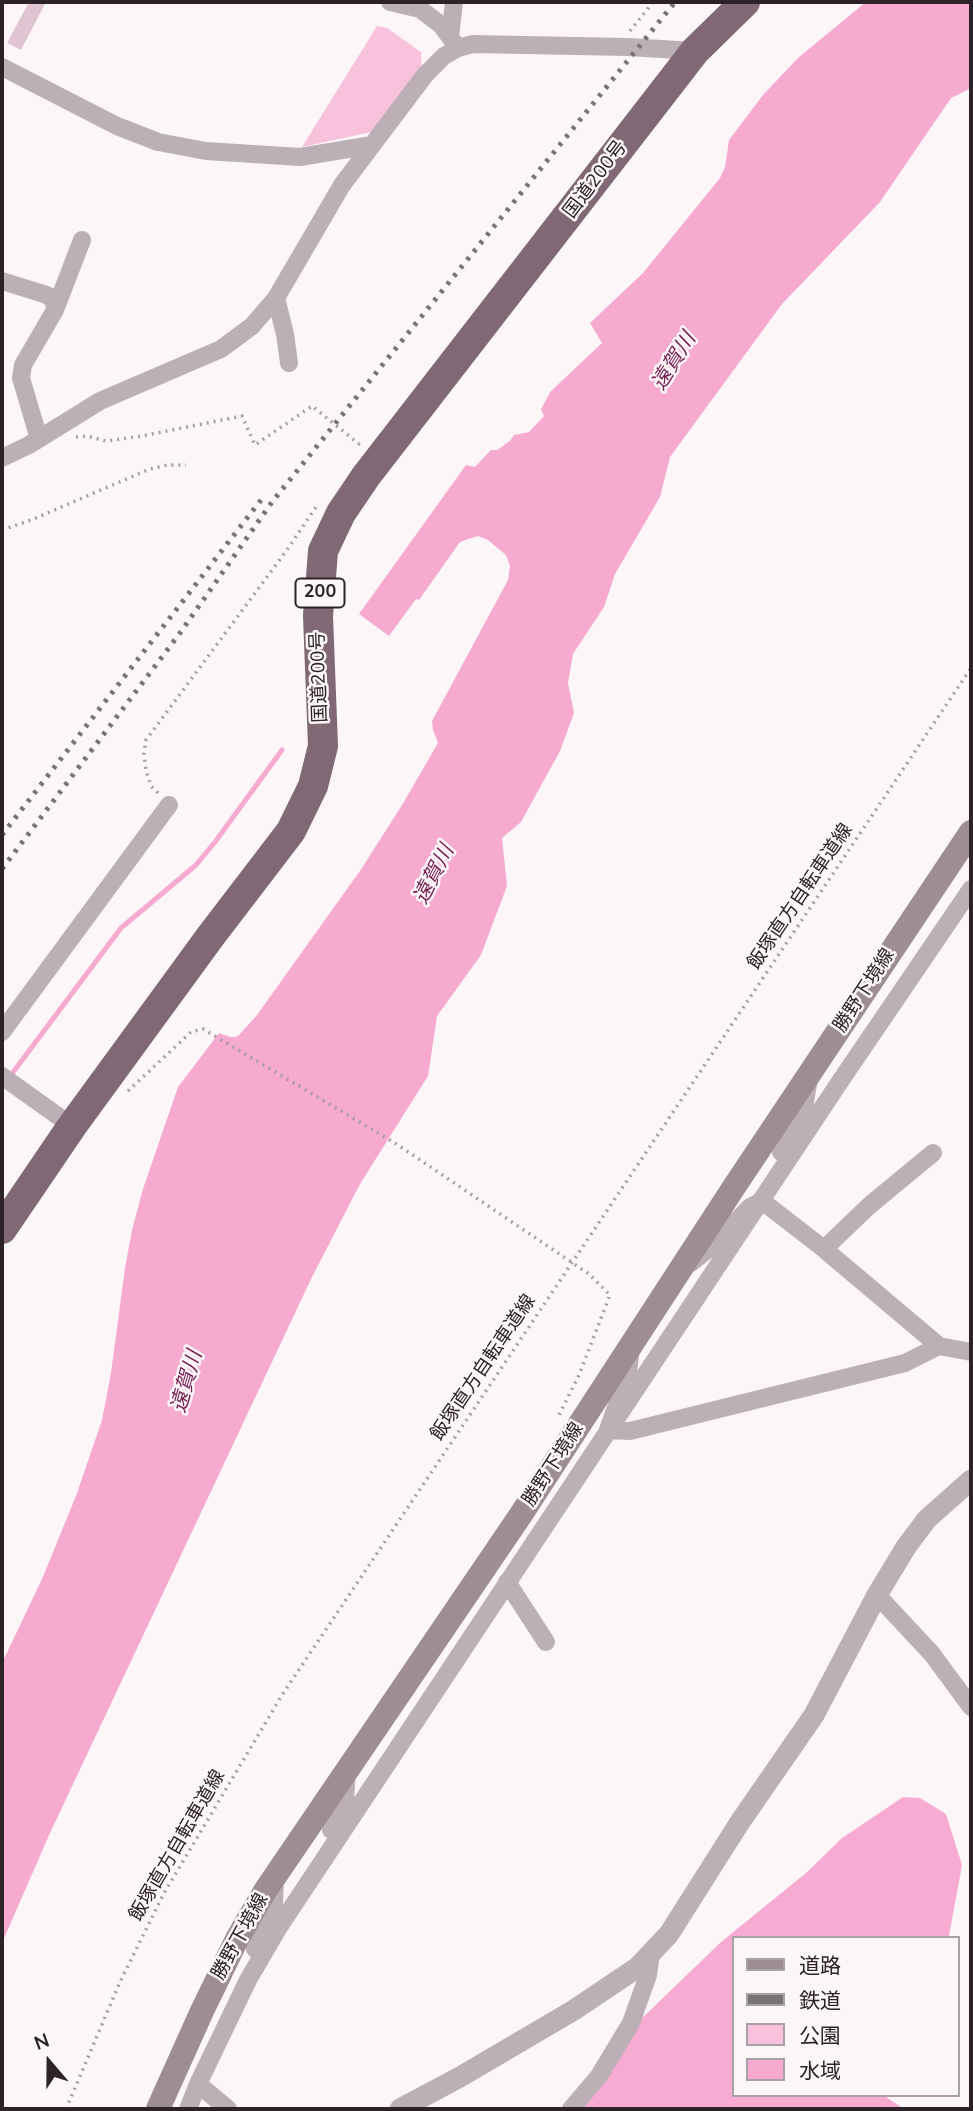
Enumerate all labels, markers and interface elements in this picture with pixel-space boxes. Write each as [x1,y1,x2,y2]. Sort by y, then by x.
street label: 国道200号 [559,137,633,223]
water label: 遠賀川 [648,329,702,395]
road number: 200 [296,578,344,608]
street label: 国道200号 [307,631,333,723]
street label: 飯塚直方自転車道線 [744,820,858,974]
water label: 遠賀川 [409,841,461,909]
street label: 勝野下境線 [830,945,900,1037]
street label: 飯塚直方自転車道線 [427,1291,541,1445]
water label: 遠賀川 [167,1348,209,1416]
street label: 勝野下境線 [519,1419,589,1511]
street label: 飯塚直方自転車道線 [125,1766,231,1926]
street label: 勝野下境線 [208,1890,274,1984]
legend [732,1936,959,2097]
text: 道路 [799,1952,841,1980]
text: 鉄道 [799,1987,841,2015]
text: 公園 [799,2022,841,2050]
north arrow [14,2027,84,2097]
text: N [31,2028,53,2057]
text: 水域 [799,2057,841,2085]

